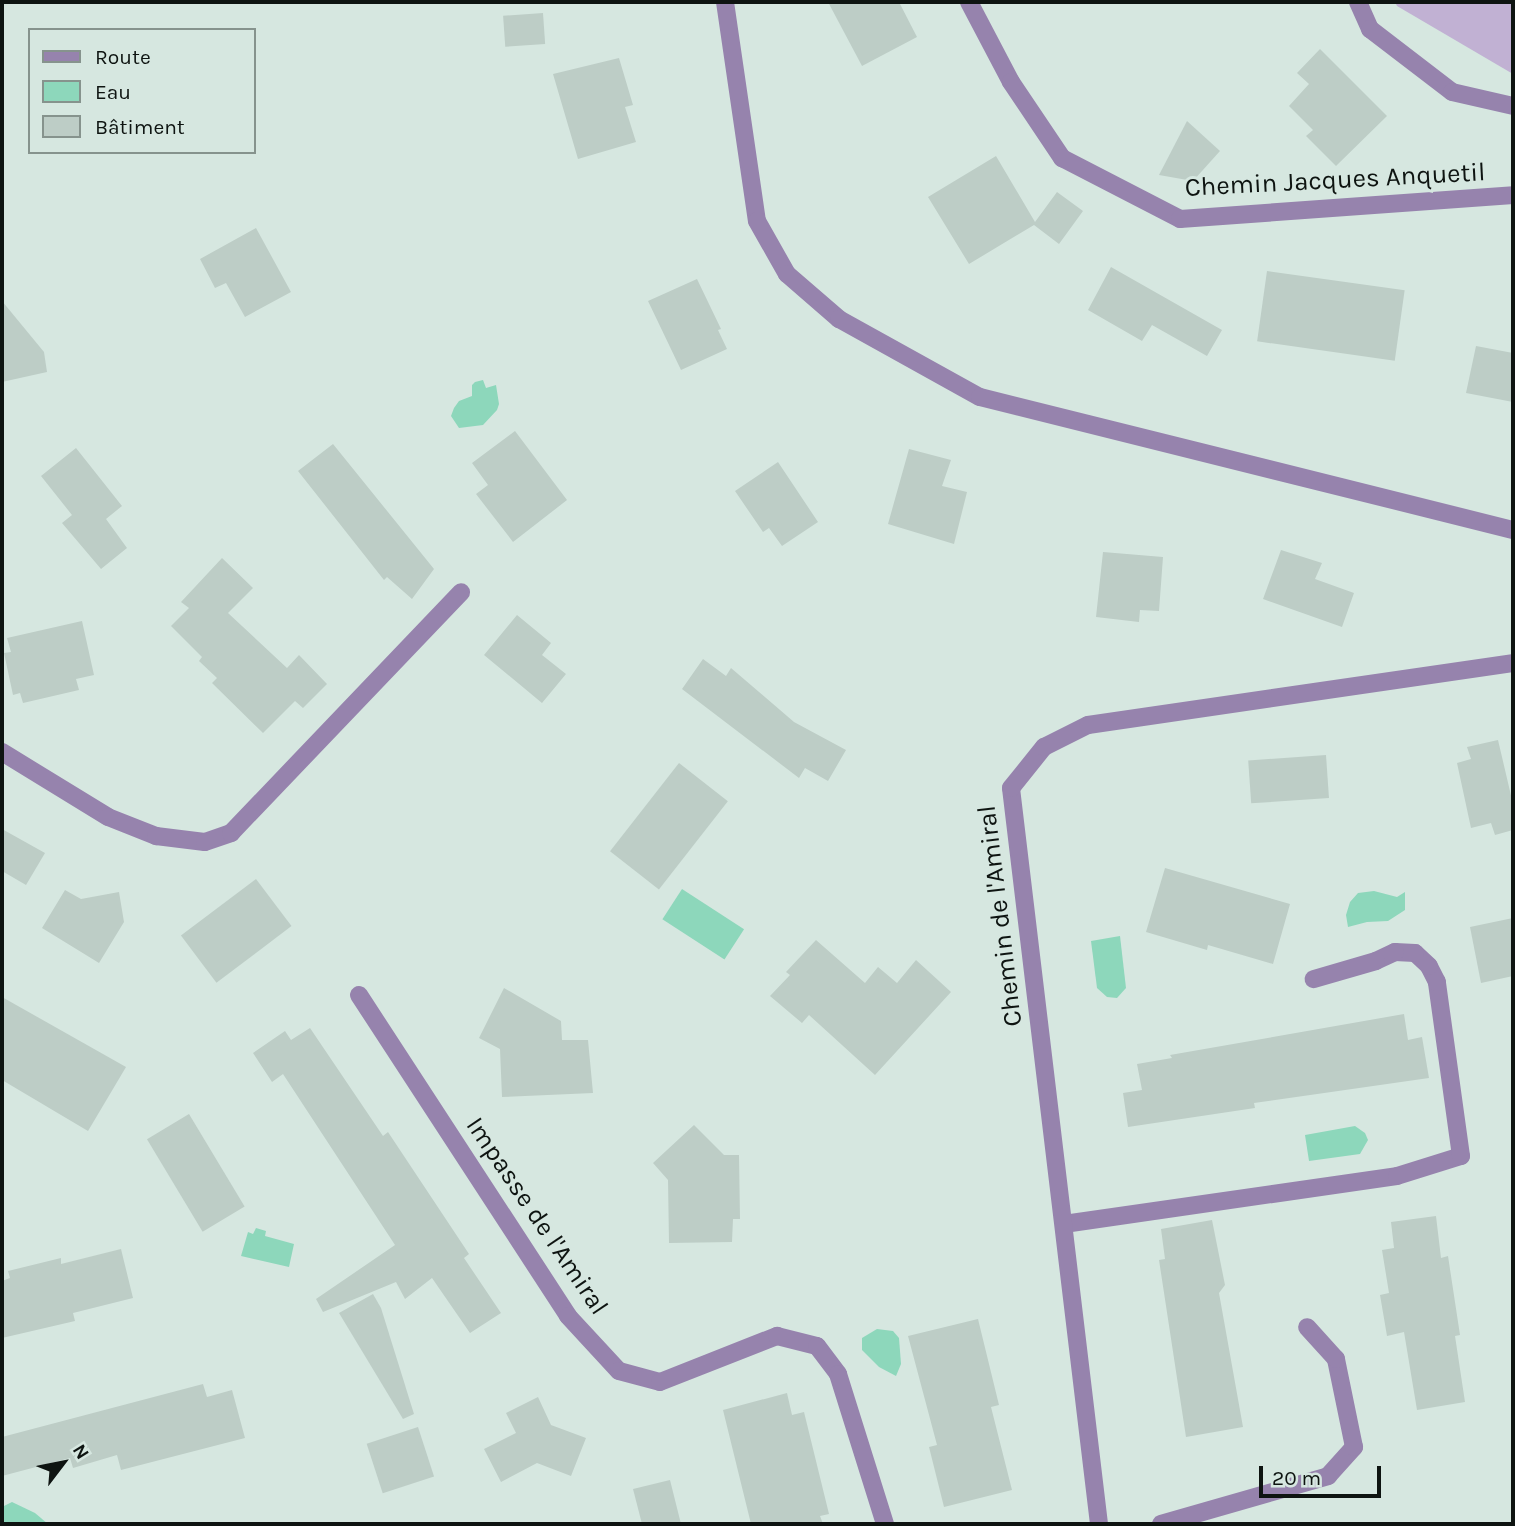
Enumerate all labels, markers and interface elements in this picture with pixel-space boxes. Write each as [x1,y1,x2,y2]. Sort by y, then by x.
legend [28,28,256,154]
text: Route [95,45,151,69]
text: Eau [95,80,131,104]
text: Bâtiment [95,115,185,139]
street label: Chemin Jacques Anquetil [1184,157,1486,203]
street label: Chemin de l'Amiral [971,804,1029,1028]
street label: Impasse de l'Amiral [459,1111,615,1321]
north arrow [28,1428,98,1498]
text: N [68,1440,94,1463]
scale bar [1263,1452,1386,1496]
text: 20 m [1272,1466,1321,1490]

